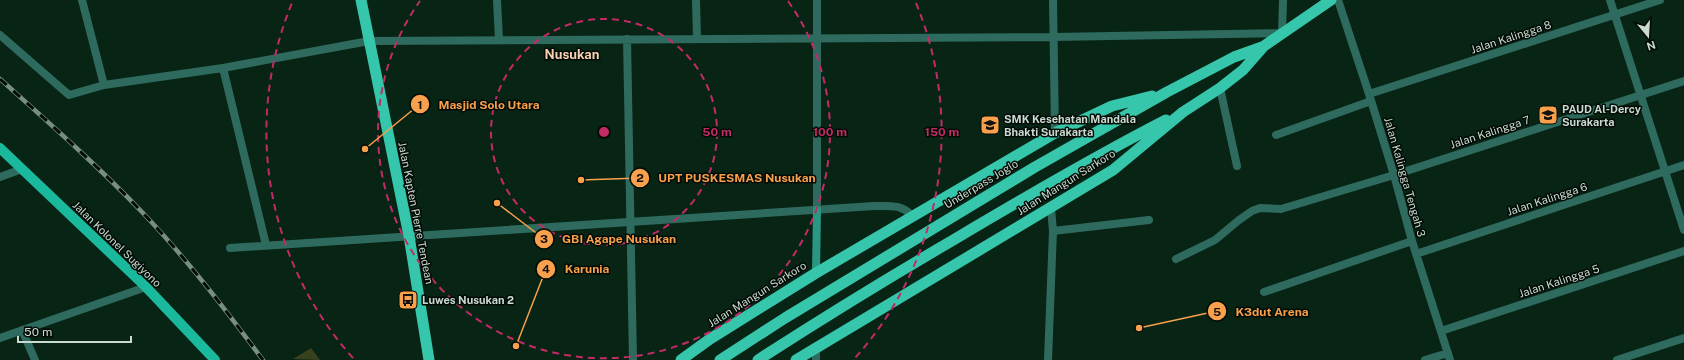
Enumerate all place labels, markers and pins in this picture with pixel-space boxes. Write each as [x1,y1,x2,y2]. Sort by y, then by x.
callout: Masjid Solo Utara [410,92,548,116]
place label: PAUD Al-Dercy Surakarta [1562,103,1642,128]
school or university icon: PAUD Al-Dercy Surakarta [1537,104,1559,126]
place label: SMK Kesehatan Mandala Bhakti Surakarta [1004,113,1136,138]
school or university icon: SMK Kesehatan Mandala Bhakti Surakarta [979,114,1001,136]
centre of rings [597,125,611,139]
callout: UPT PUSKESMAS Nusukan [630,166,823,190]
callout: GBI Agape Nusukan [534,227,684,251]
callout: Karunia [536,257,617,281]
bus stop icon: Luwes Nusukan 2 [397,289,419,311]
place label: Luwes Nusukan 2 [422,294,514,306]
callout: K3dut Arena [1207,299,1316,323]

